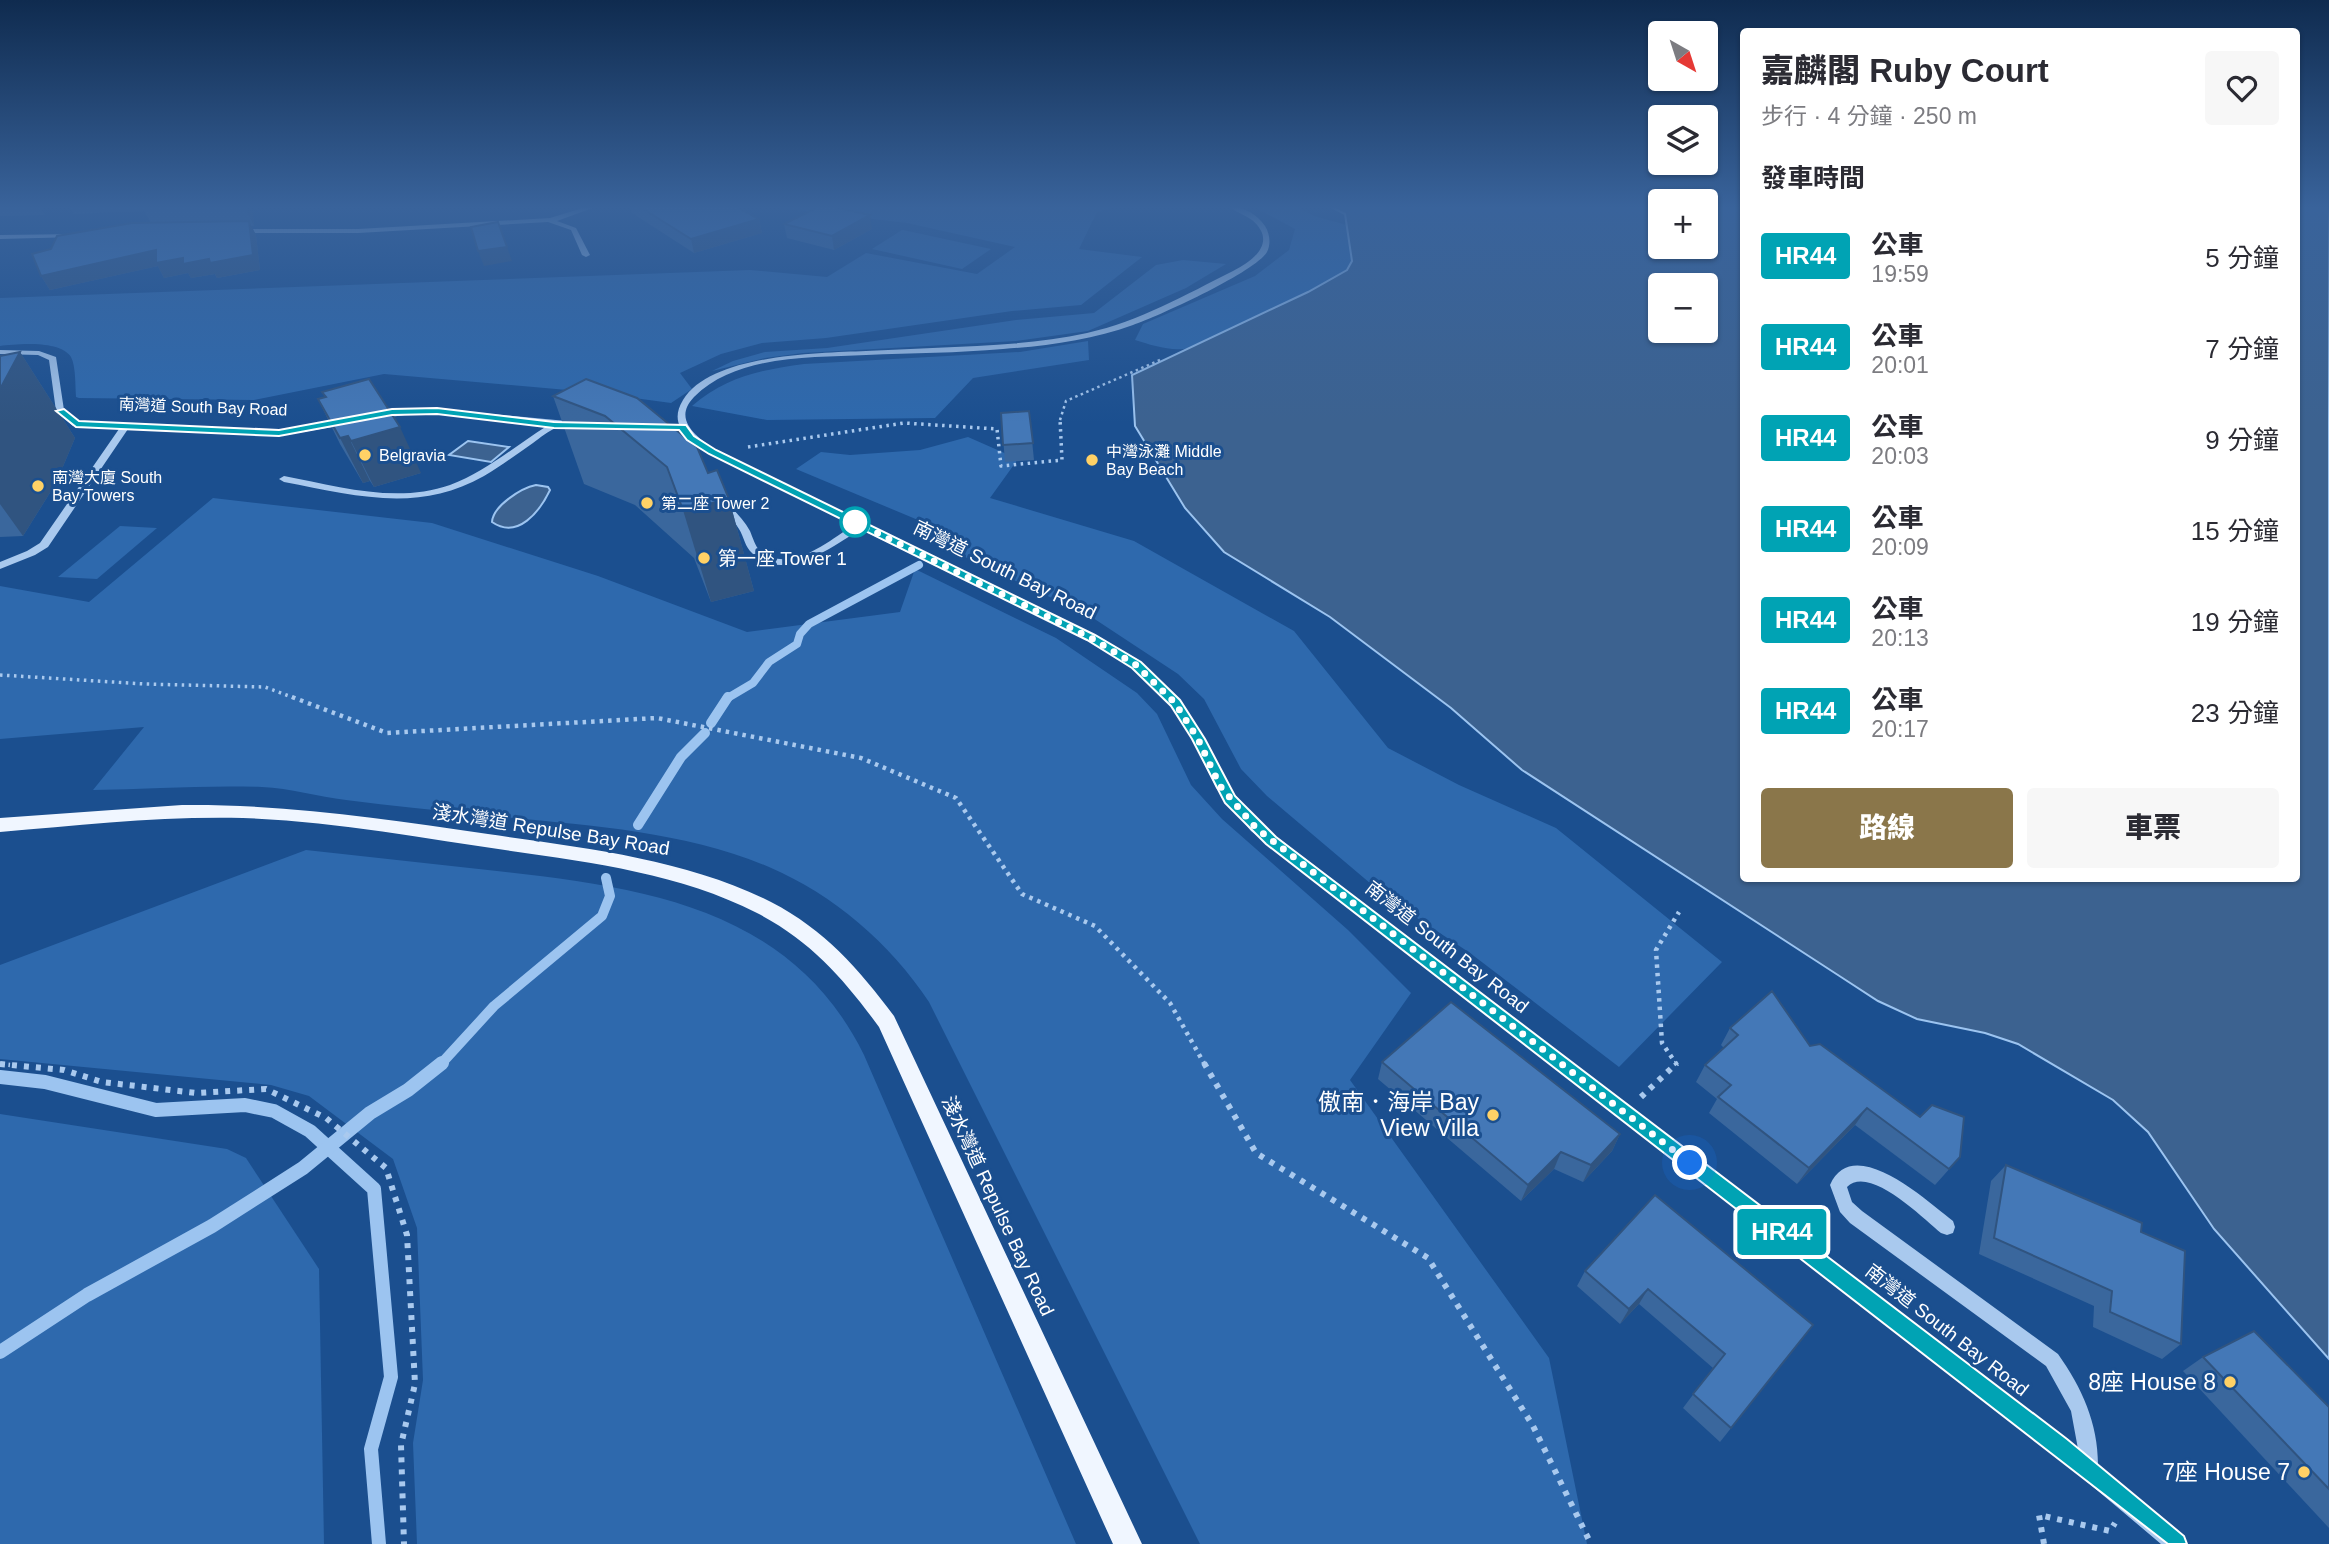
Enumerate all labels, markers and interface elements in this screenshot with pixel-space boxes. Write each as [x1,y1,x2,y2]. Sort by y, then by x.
north arrow [1648,21,1718,91]
map controls [1648,21,1718,343]
button: heart [2205,51,2279,125]
text: 嘉麟閣 Ruby Court [1761,52,2049,89]
text: 步行 · 4 分鐘 · 250 m [1761,103,1977,129]
button: layers [1648,105,1718,175]
text: 發車時間 [1761,163,1865,193]
button: + [1648,189,1718,259]
text: 公車 [1871,230,1923,260]
text: HR44 [1775,242,1836,269]
text: 5 分鐘 [2205,243,2279,273]
text: 19:59 [1871,261,1929,287]
button: − [1648,273,1718,343]
text: 公車 [1871,321,1923,351]
text: HR44 [1775,333,1836,360]
text: 7 分鐘 [2205,334,2279,364]
text: 20:01 [1871,352,1929,378]
street label: 南灣道 South Bay Road [118,396,288,418]
text: 公車 [1871,412,1923,442]
text: HR44 [1775,424,1836,451]
text: 9 分鐘 [2205,425,2279,455]
place label: 中灣泳灘 Middle Bay Beach [1106,443,1222,478]
text: 20:03 [1871,443,1929,469]
marker: Belgravia [357,447,373,463]
place label: Belgravia [379,447,446,464]
marker: 中灣泳灘 Middle Bay Beach [1084,452,1100,468]
place label: 南灣大廈 South Bay Towers [52,469,162,504]
marker: 南灣大廈 South Bay Towers [30,478,46,494]
marker: 第二座 Tower 2 [639,495,655,511]
place label: 第二座 Tower 2 [661,495,770,512]
text: 公車 [1871,503,1923,533]
unlabelled marker [840,507,870,537]
text: HR44 [1775,515,1836,542]
text: 15 分鐘 [2191,516,2279,546]
street label: 南灣道 South Bay Road [910,517,1100,623]
text: 20:09 [1871,534,1929,560]
place label: 第一座 Tower 1 [718,548,847,569]
marker: 第一座 Tower 1 [696,550,712,566]
text: 公車 [1871,594,1923,624]
text: HR44 [1775,606,1836,633]
text: 19 分鐘 [2191,607,2279,637]
text: 20:13 [1871,625,1929,651]
text: 公車 [1871,685,1923,715]
text: HR44 [1775,697,1836,724]
text: 23 分鐘 [2191,698,2279,728]
text: 20:17 [1871,716,1929,742]
button: 路線 [1761,788,2013,868]
button: 車票 [2027,788,2279,868]
street label: 淺水灣道 Repulse Bay Road [431,801,671,859]
street label: 南灣道 South Bay Road [1361,877,1533,1017]
place label: 傲南．海岸 Bay View Villa [1318,1089,1479,1141]
street label: 淺水灣道 Repulse Bay Road [938,1093,1058,1319]
marker: 傲南．海岸 Bay View Villa [1485,1107,1501,1123]
your location [1672,1145,1707,1180]
line badge: HR44 [1733,1209,1831,1255]
text: HR44 [1751,1218,1813,1245]
street label: 南灣道 South Bay Road [1861,1260,2033,1400]
place label: 8座 House 8 [2088,1369,2216,1395]
marker: 8座 House 8 [2222,1374,2238,1390]
place label: 7座 House 7 [2162,1459,2290,1485]
marker: 7座 House 7 [2296,1464,2312,1480]

